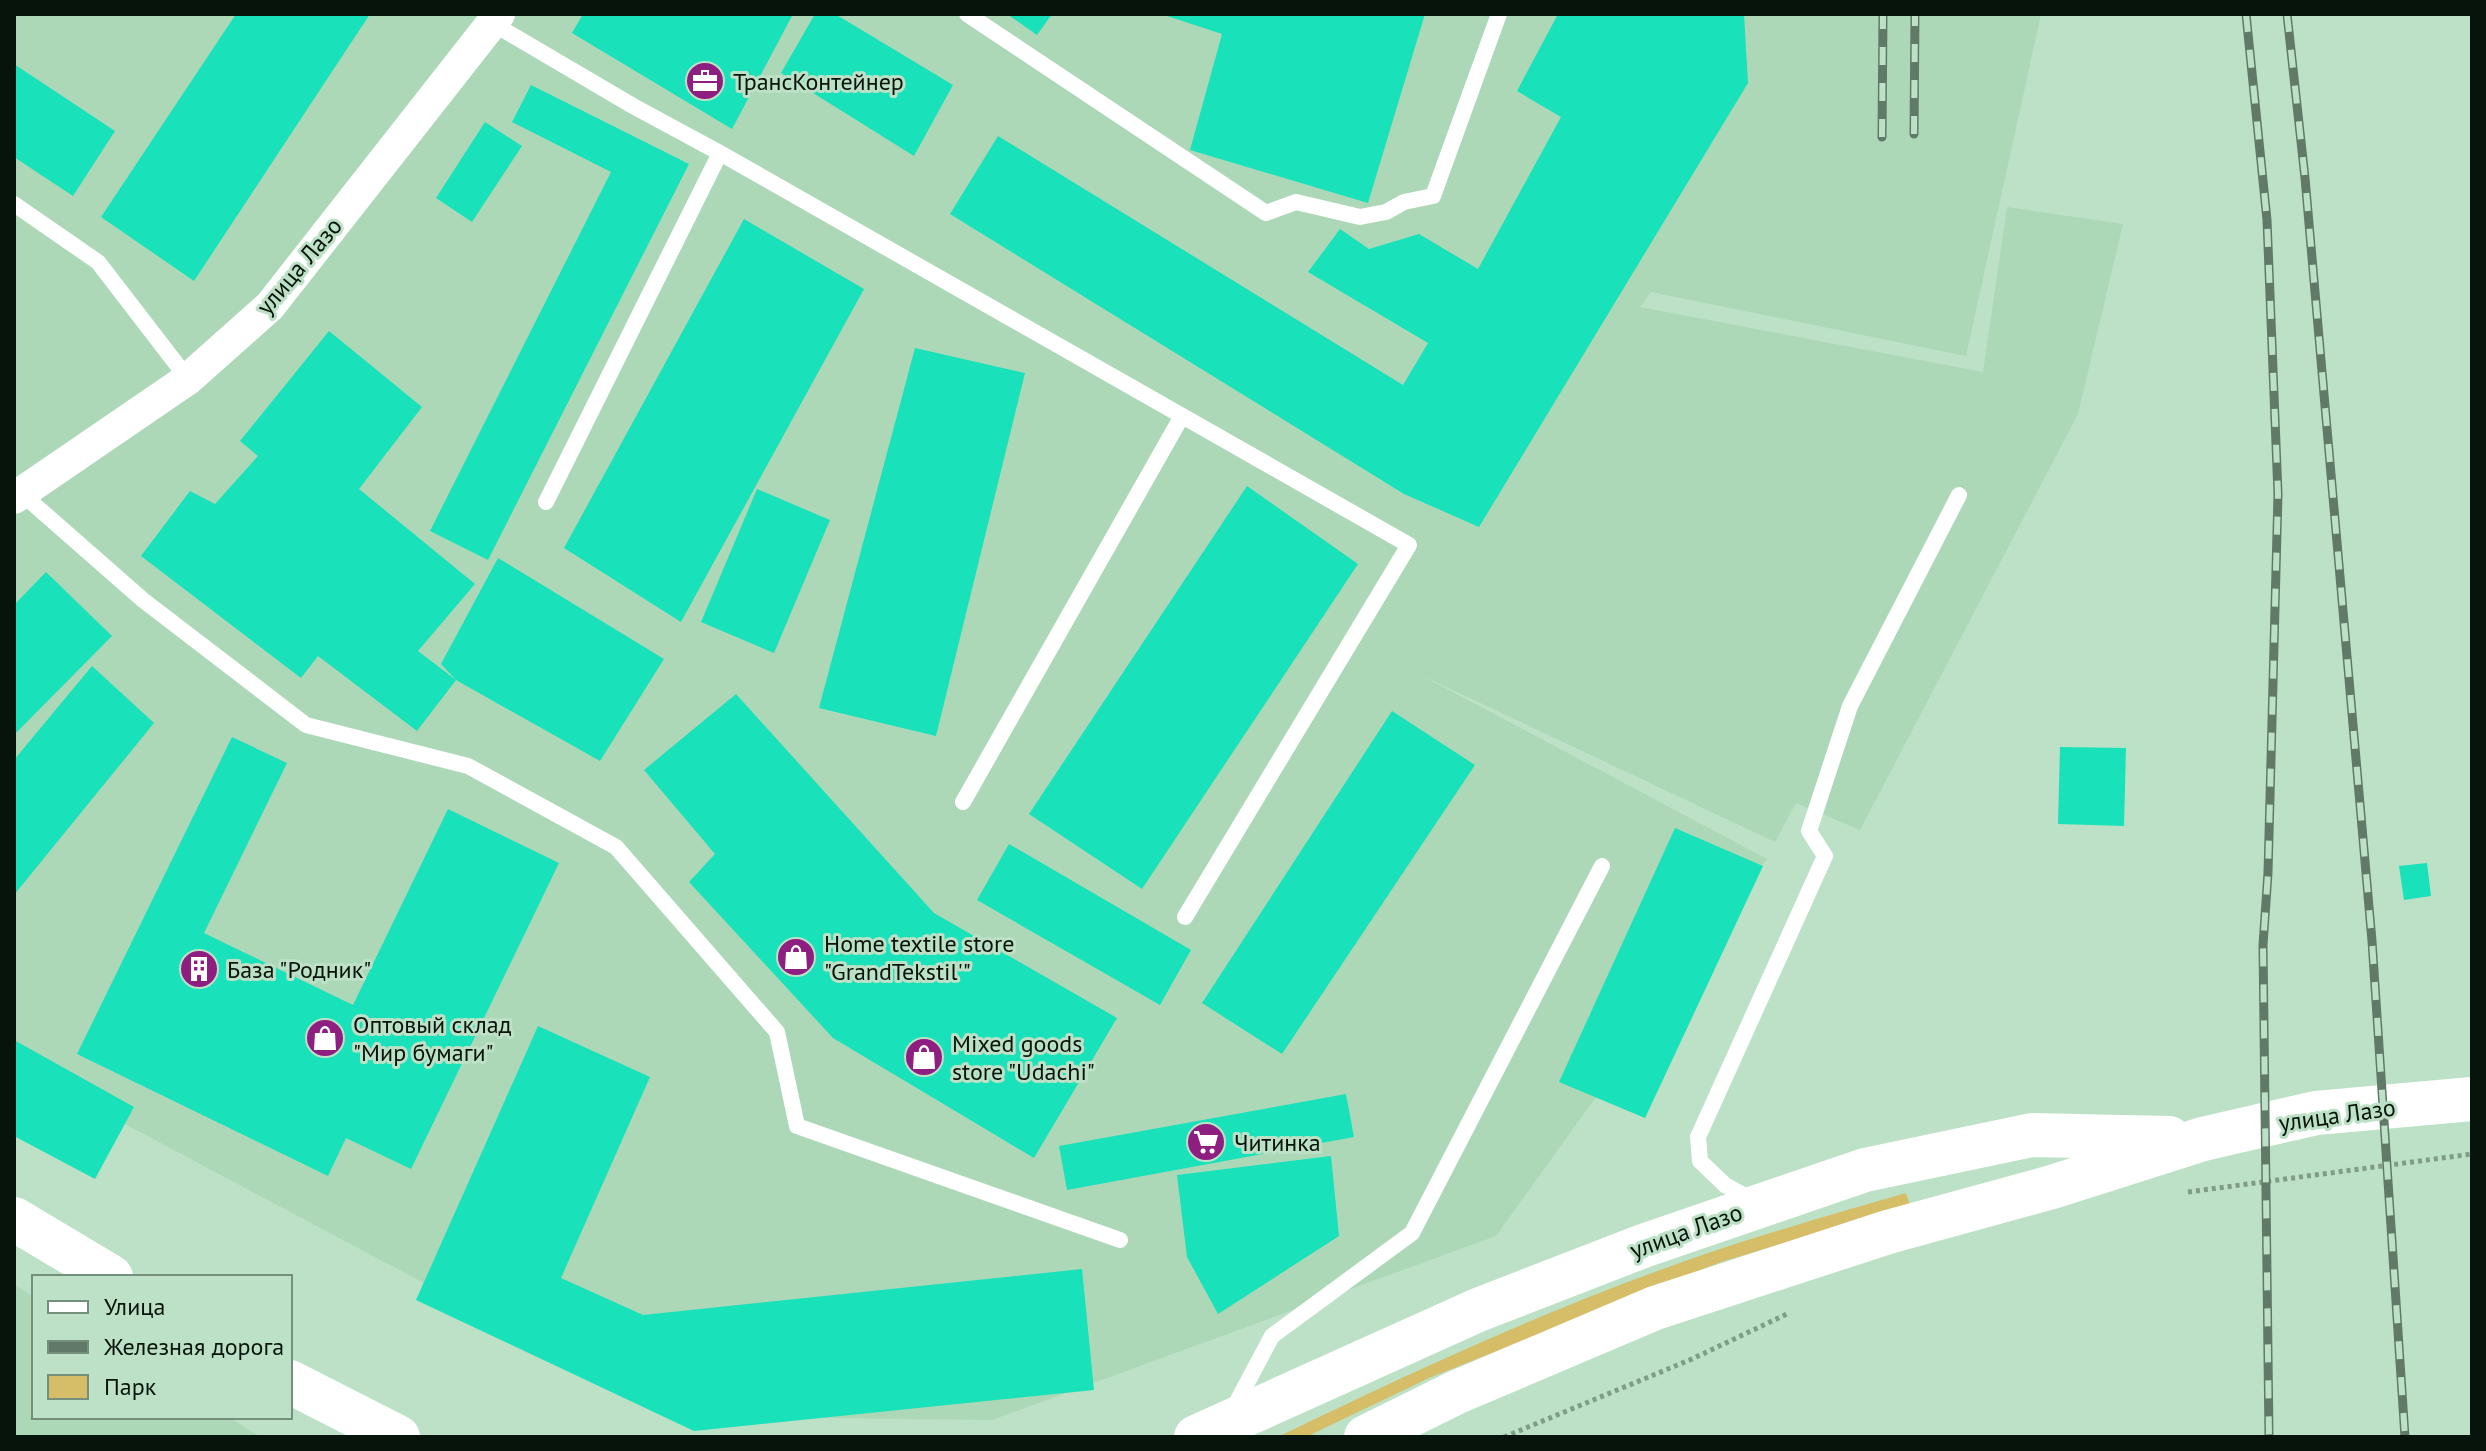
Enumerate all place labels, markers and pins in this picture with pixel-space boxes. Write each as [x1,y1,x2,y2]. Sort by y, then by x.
office icon: ТрансКонтейнер [684,60,726,102]
place label: ТрансКонтейнер [733,66,904,97]
place label: Home textile store "GrandTekstil'" [824,928,1014,987]
shop icon: Home textile store "GrandTekstil'" [775,936,817,978]
building icon: База "Родник" [178,948,220,990]
place label: База "Родник" [227,954,371,985]
place label: Оптовый склад "Мир бумаги" [353,1009,512,1068]
shop icon: Оптовый склад "Мир бумаги" [304,1017,346,1059]
place label: Mixed goods store "Udachi" [952,1028,1095,1087]
shop icon: Mixed goods store "Udachi" [903,1036,945,1078]
supermarket icon: Читинка [1185,1121,1227,1163]
place label: Читинка [1234,1127,1321,1158]

